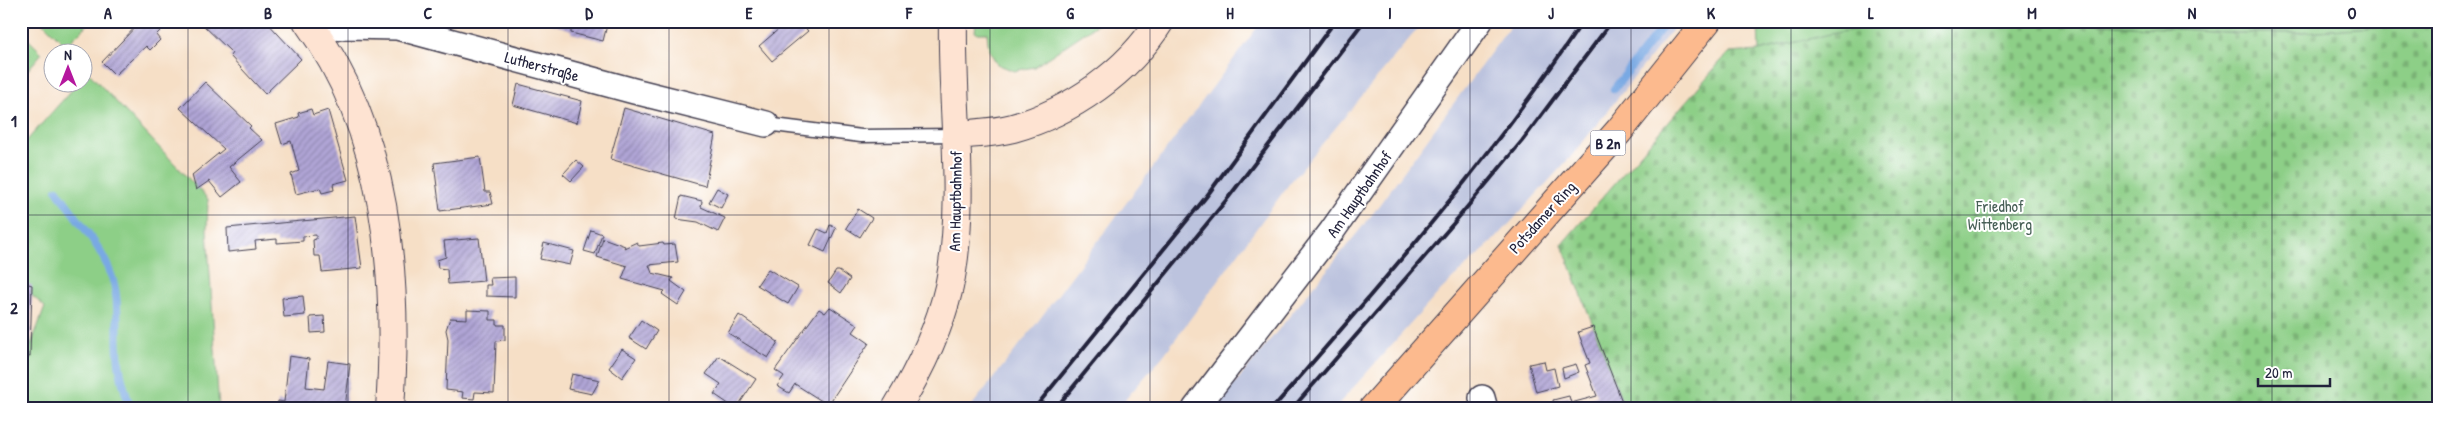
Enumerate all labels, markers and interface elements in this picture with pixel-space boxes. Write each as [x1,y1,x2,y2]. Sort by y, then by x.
text: A [104,2,112,24]
text: B [264,2,272,24]
text: C [424,2,433,24]
text: D [585,2,593,24]
text: E [745,2,753,24]
text: F [905,2,913,24]
text: G [1066,2,1074,24]
text: H [1226,2,1234,24]
text: I [1388,2,1392,24]
text: J [1548,2,1554,24]
text: K [1707,2,1716,24]
text: L [1868,2,1874,24]
text: M [2027,2,2037,24]
text: N [2188,2,2197,24]
text: O [2348,2,2357,24]
north arrow [42,42,92,92]
text: N [64,45,72,64]
street label: Lutherstraße [502,46,582,87]
text: 1 [11,110,17,132]
road number: B 2n [1590,130,1626,156]
street label: Am Hauptbahnhof [1321,146,1397,242]
street label: Am Hauptbahnhof [943,150,967,251]
street label: Potsdamer Ring [1504,176,1580,258]
park label: Friedhof Wittenberg [1968,195,2032,235]
text: 2 [10,297,18,319]
scale bar [2258,355,2330,387]
text: 20 m [2265,362,2292,383]

